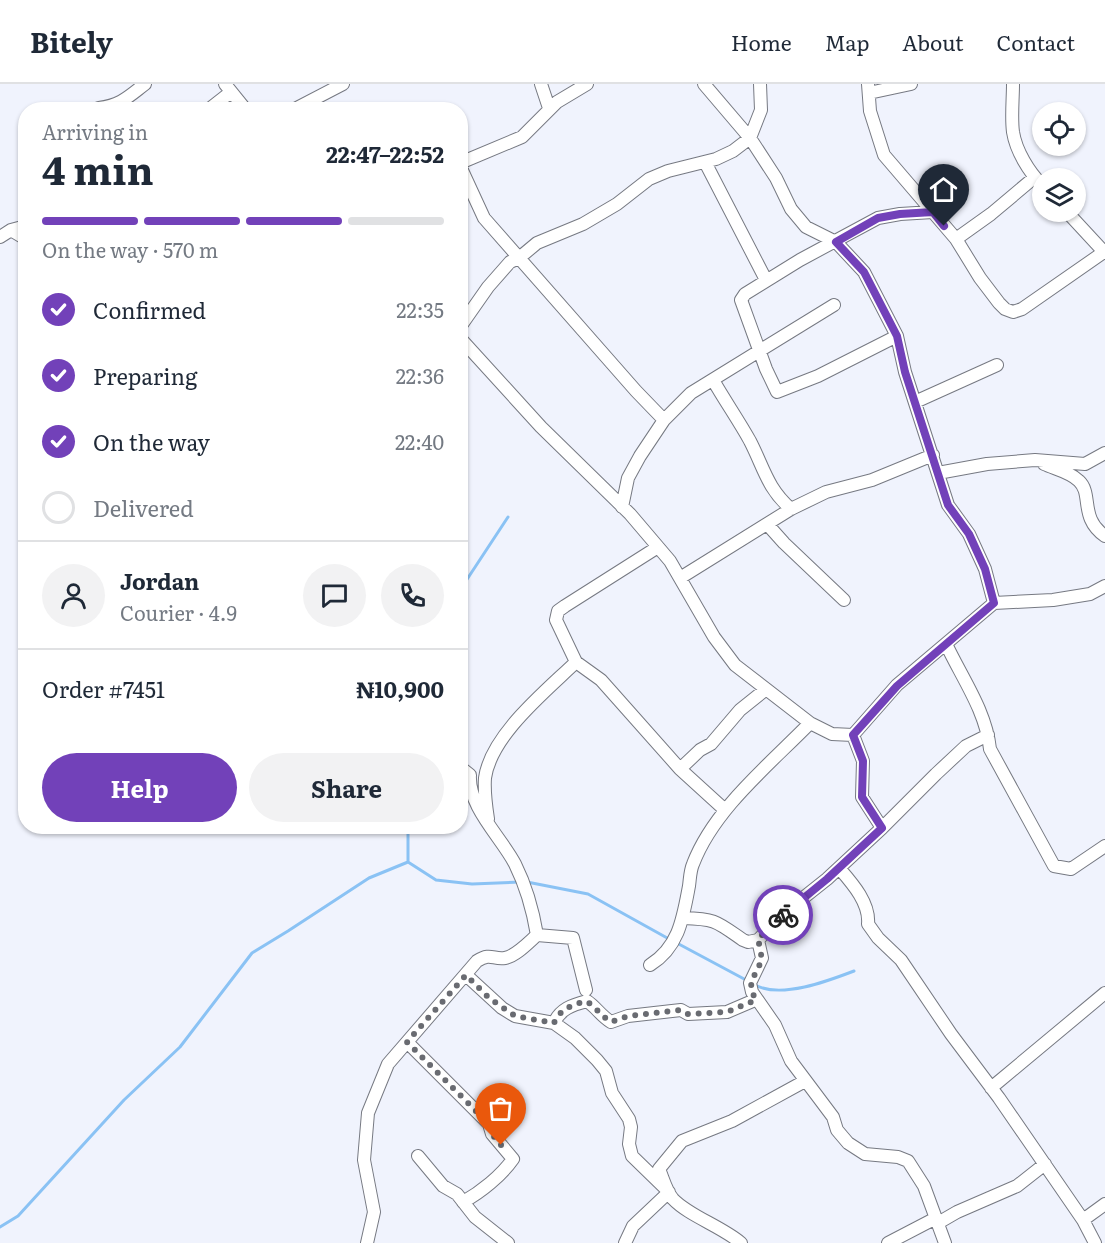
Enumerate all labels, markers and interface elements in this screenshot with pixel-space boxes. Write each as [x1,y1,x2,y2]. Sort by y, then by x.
text: Bitely [30,20,113,62]
text: Home [731,26,792,57]
text: Map [825,26,869,57]
text: About [902,26,964,57]
text: Contact [997,26,1075,57]
map controls [1032,102,1086,222]
button: locate [1032,102,1086,156]
text: Arriving in [42,116,148,146]
text: 22:47–22:52 [326,137,444,170]
text: 4 min [42,139,154,197]
pin [918,164,969,226]
button: layers [1032,168,1086,222]
icon: home [927,173,960,206]
text: On the way · 570 m [42,234,218,264]
icon: check [42,293,75,326]
text: Confirmed [93,293,206,326]
text: 22:35 [396,294,444,324]
icon: check [42,359,75,392]
text: Preparing [93,359,197,392]
text: 22:36 [396,360,444,390]
icon: check [42,425,75,458]
text: On the way [93,425,210,458]
text: 22:40 [395,426,444,456]
text: Delivered [93,491,194,524]
button: person [42,564,105,627]
text: Jordan [120,564,199,597]
button: chat [303,564,366,627]
button: phone [381,564,444,627]
text: Courier · 4.9 [120,597,237,627]
text: Order #7451 [42,672,165,705]
text: ₦10,900 [356,672,444,705]
button: Help [42,753,237,822]
button: Share [249,753,444,822]
courier [753,885,813,945]
icon: bike [767,899,800,932]
pin [475,1083,526,1145]
icon: bag [484,1092,517,1125]

